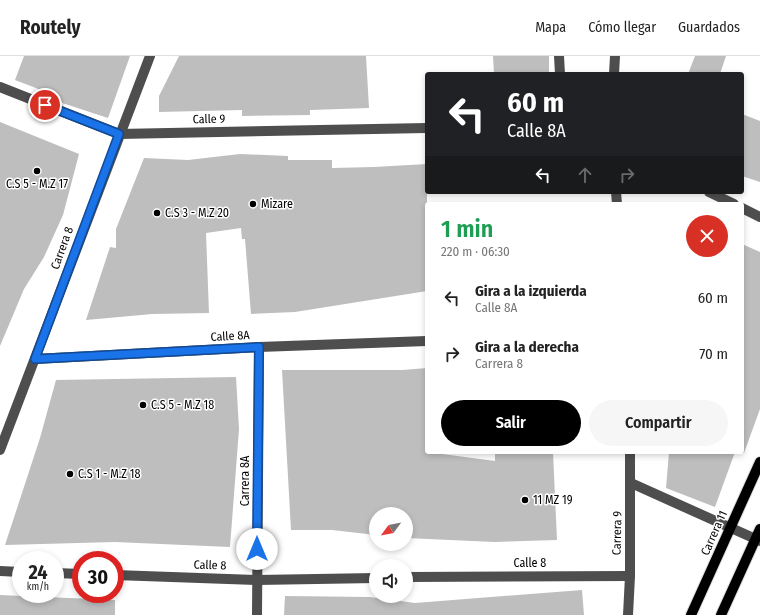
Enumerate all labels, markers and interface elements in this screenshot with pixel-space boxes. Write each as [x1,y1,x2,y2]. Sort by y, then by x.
text: Routely [20,16,80,39]
text: Mapa [535,19,566,36]
text: Cómo llegar [588,19,656,36]
text: Guardados [678,19,740,36]
text: 60 m [507,86,564,119]
pin [28,88,62,122]
icon: left [441,88,493,140]
icon: arrive [34,94,56,116]
street label: Calle 9 [193,112,226,126]
text: Calle 8A [507,120,566,142]
icon: left [532,164,554,186]
icon: ahead [574,164,596,186]
icon: right [616,164,638,186]
marker: C.S 5 - M.Z 17 [32,166,42,176]
place label: C.S 5 - M.Z 17 [6,177,68,191]
place label: Mizare [261,197,293,211]
marker: Mizare [248,199,258,209]
place label: C.S 3 - M.Z 20 [165,206,229,220]
marker: C.S 3 - M.Z 20 [152,208,162,218]
text: 1 min [441,215,493,243]
button: close [686,215,728,257]
street label: Carrera 8 [48,225,76,271]
text: 220 m · 06:30 [441,244,510,259]
text: Gira a la izquierda [475,282,587,300]
icon: left [441,287,463,309]
text: 60 m [698,289,728,307]
text: Calle 8A [475,300,517,315]
street label: Calle 8A [210,328,251,344]
text: Gira a la derecha [475,338,579,356]
icon: right [441,343,463,365]
text: 70 m [699,345,728,363]
text: Carrera 8 [475,356,523,371]
place label: C.S 5 - M.Z 18 [151,398,214,412]
marker: C.S 5 - M.Z 18 [138,400,148,410]
button: Salir [441,400,581,446]
button: Compartir [589,400,728,446]
street label: Carrera 8A [238,455,252,506]
place label: C.S 1 - M.Z 18 [78,467,140,481]
marker: C.S 1 - M.Z 18 [65,469,75,479]
place label: 11 MZ 19 [533,493,573,507]
marker: 11 MZ 19 [520,495,530,505]
north arrow [369,507,413,551]
map controls [369,507,413,603]
street label: Carrera 11 [698,508,730,558]
street label: Carrera 9 [610,511,624,555]
position arrow [236,528,278,570]
speed limit sign: 30 [72,551,124,603]
street label: Calle 8 [514,556,546,570]
street label: Calle 8 [193,557,227,573]
button: sound [369,559,413,603]
text: 24 [28,560,48,584]
text: km/h [27,581,49,593]

